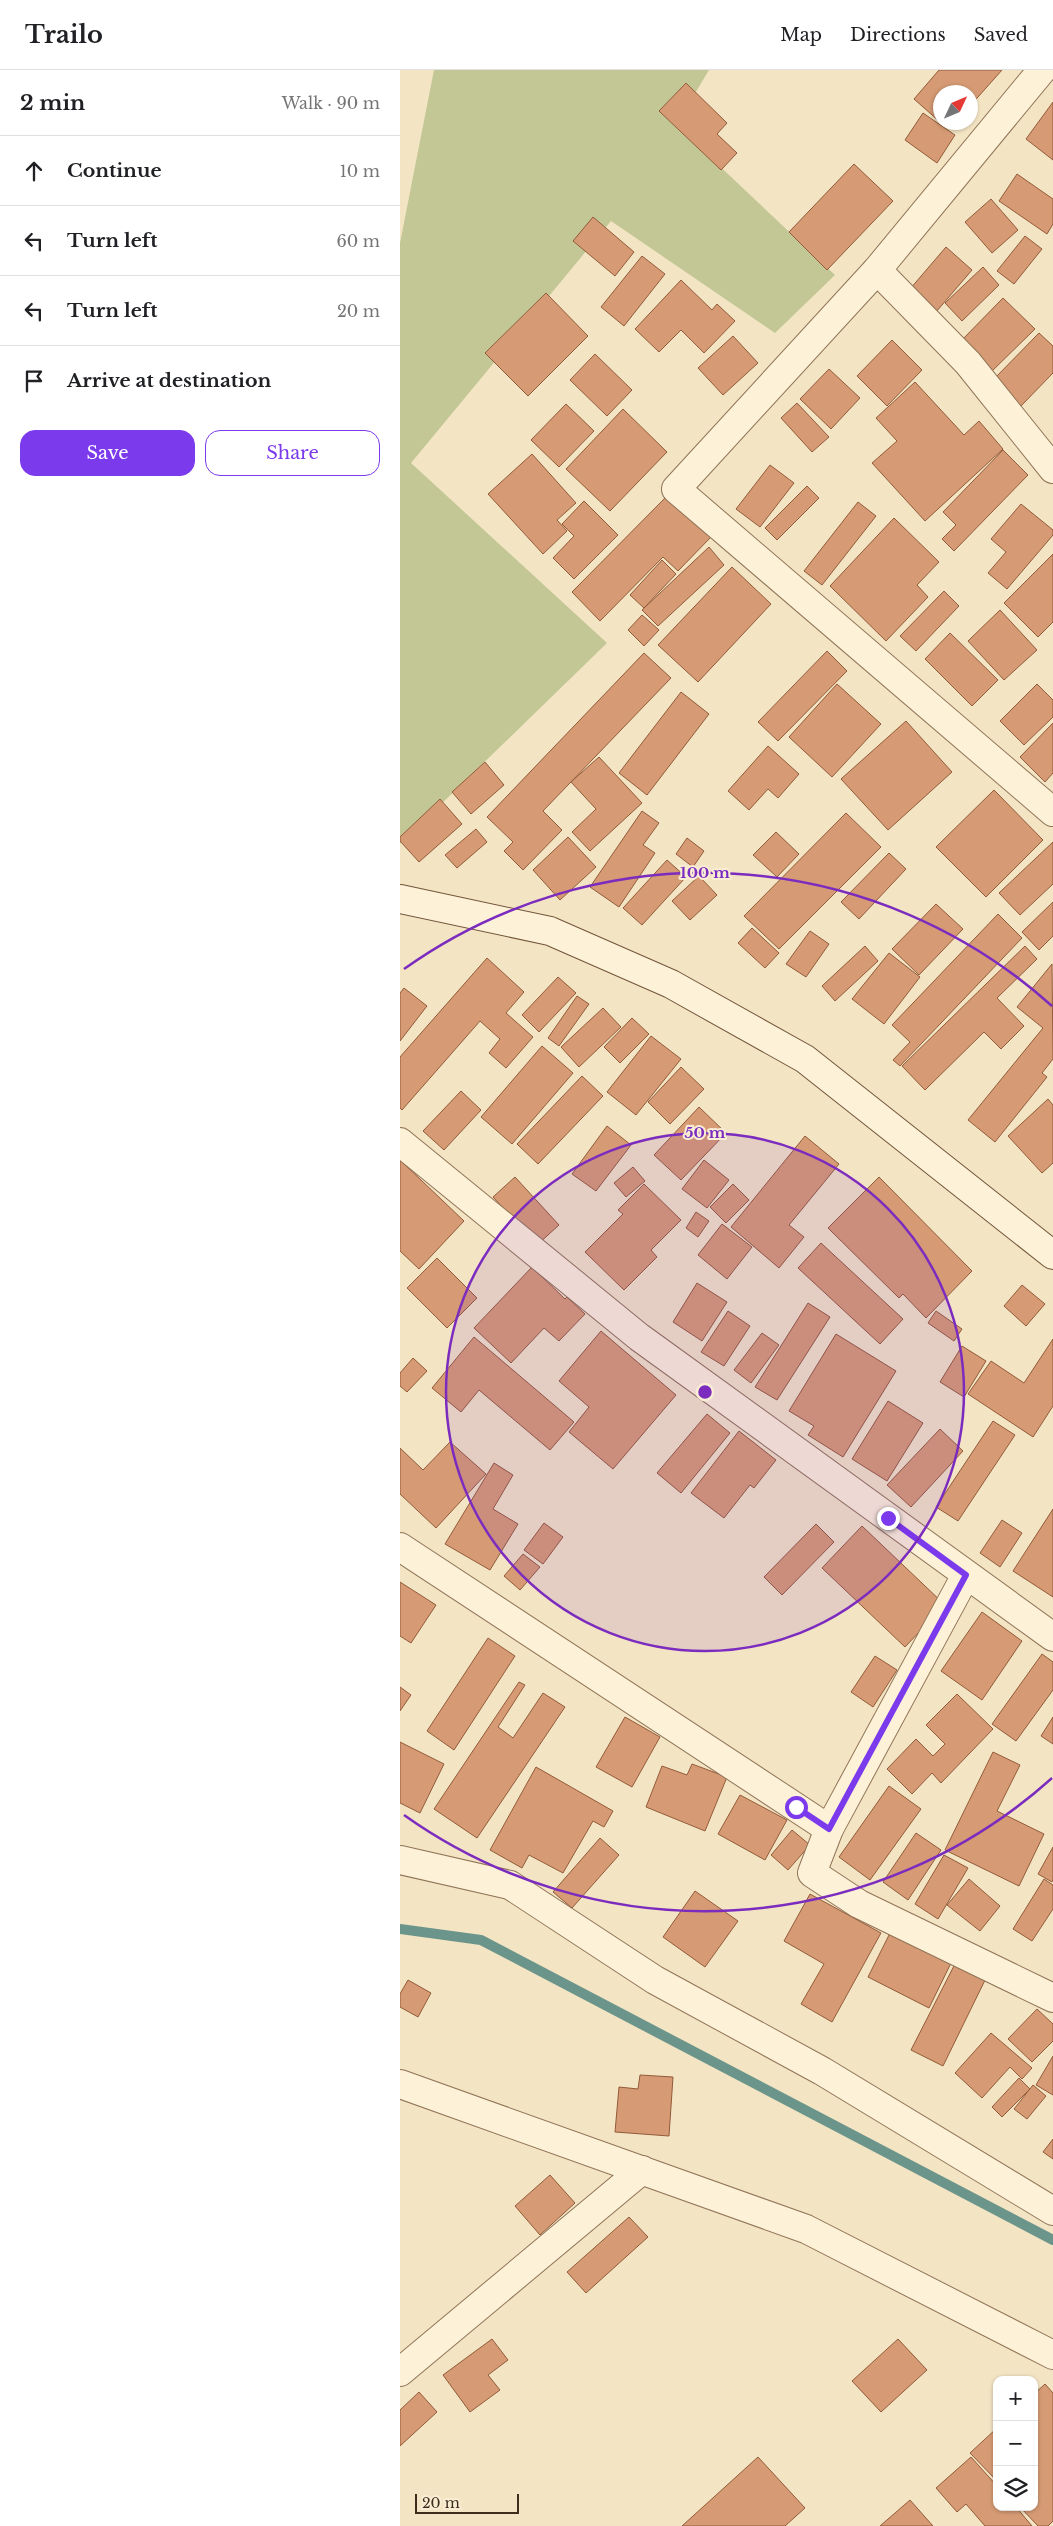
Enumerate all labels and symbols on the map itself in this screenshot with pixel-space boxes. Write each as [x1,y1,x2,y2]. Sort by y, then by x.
north arrow [933,85,978,130]
text: 100 m [680,863,730,882]
text: 50 m [685,1123,726,1142]
centre of rings [696,1383,714,1401]
route end [877,1507,900,1530]
route start [785,1796,808,1819]
scale bar [415,2491,519,2514]

